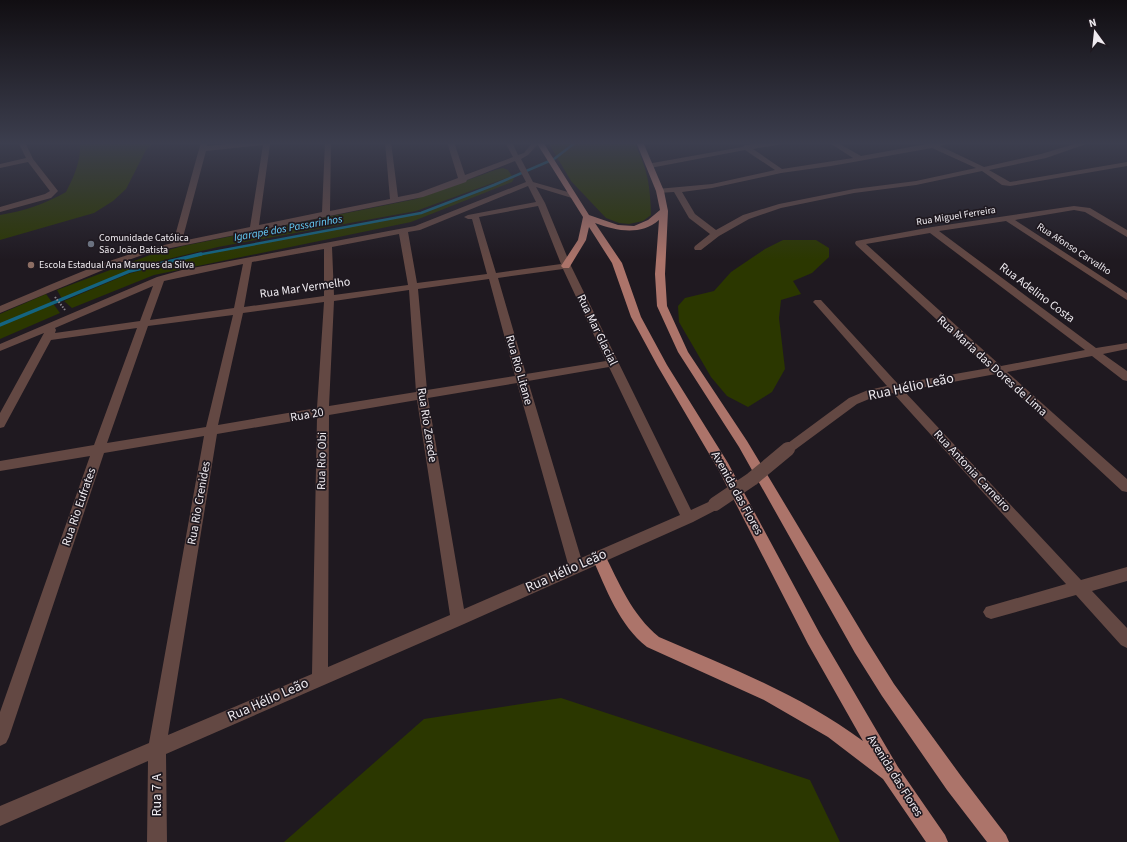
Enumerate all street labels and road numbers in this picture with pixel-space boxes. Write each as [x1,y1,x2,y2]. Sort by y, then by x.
street label: Rua Miguel Ferreira [915,203,997,229]
street label: Rua Afonso Carvalho [1034,220,1114,278]
street label: Rua Adelino Costa [996,259,1078,327]
street label: Rua Mar Vermelho [259,273,351,303]
street label: Rua Mar Glacial [572,292,622,368]
street label: Rua Maria das Dores de Lima [933,312,1051,420]
street label: Rua Rio Litane [501,333,537,407]
street label: Rua Hélio Leão [866,368,956,406]
street label: Rua Rio Zerede [413,387,441,464]
street label: Rua 20 [289,404,325,426]
street label: Rua Antonia Carneiro [930,426,1014,516]
street label: Rua Rio Obi [313,432,331,490]
street label: Avenida das Flores [707,448,767,538]
street label: Rua Rio Crenides [183,460,215,546]
street label: Rua Rio Eufrates [58,466,100,548]
street label: Rua Hélio Leão [522,544,610,598]
street label: Rua Hélio Leão [224,673,312,727]
street label: Avenida das Flores [863,732,927,820]
street label: Rua 7 A [147,773,167,816]

